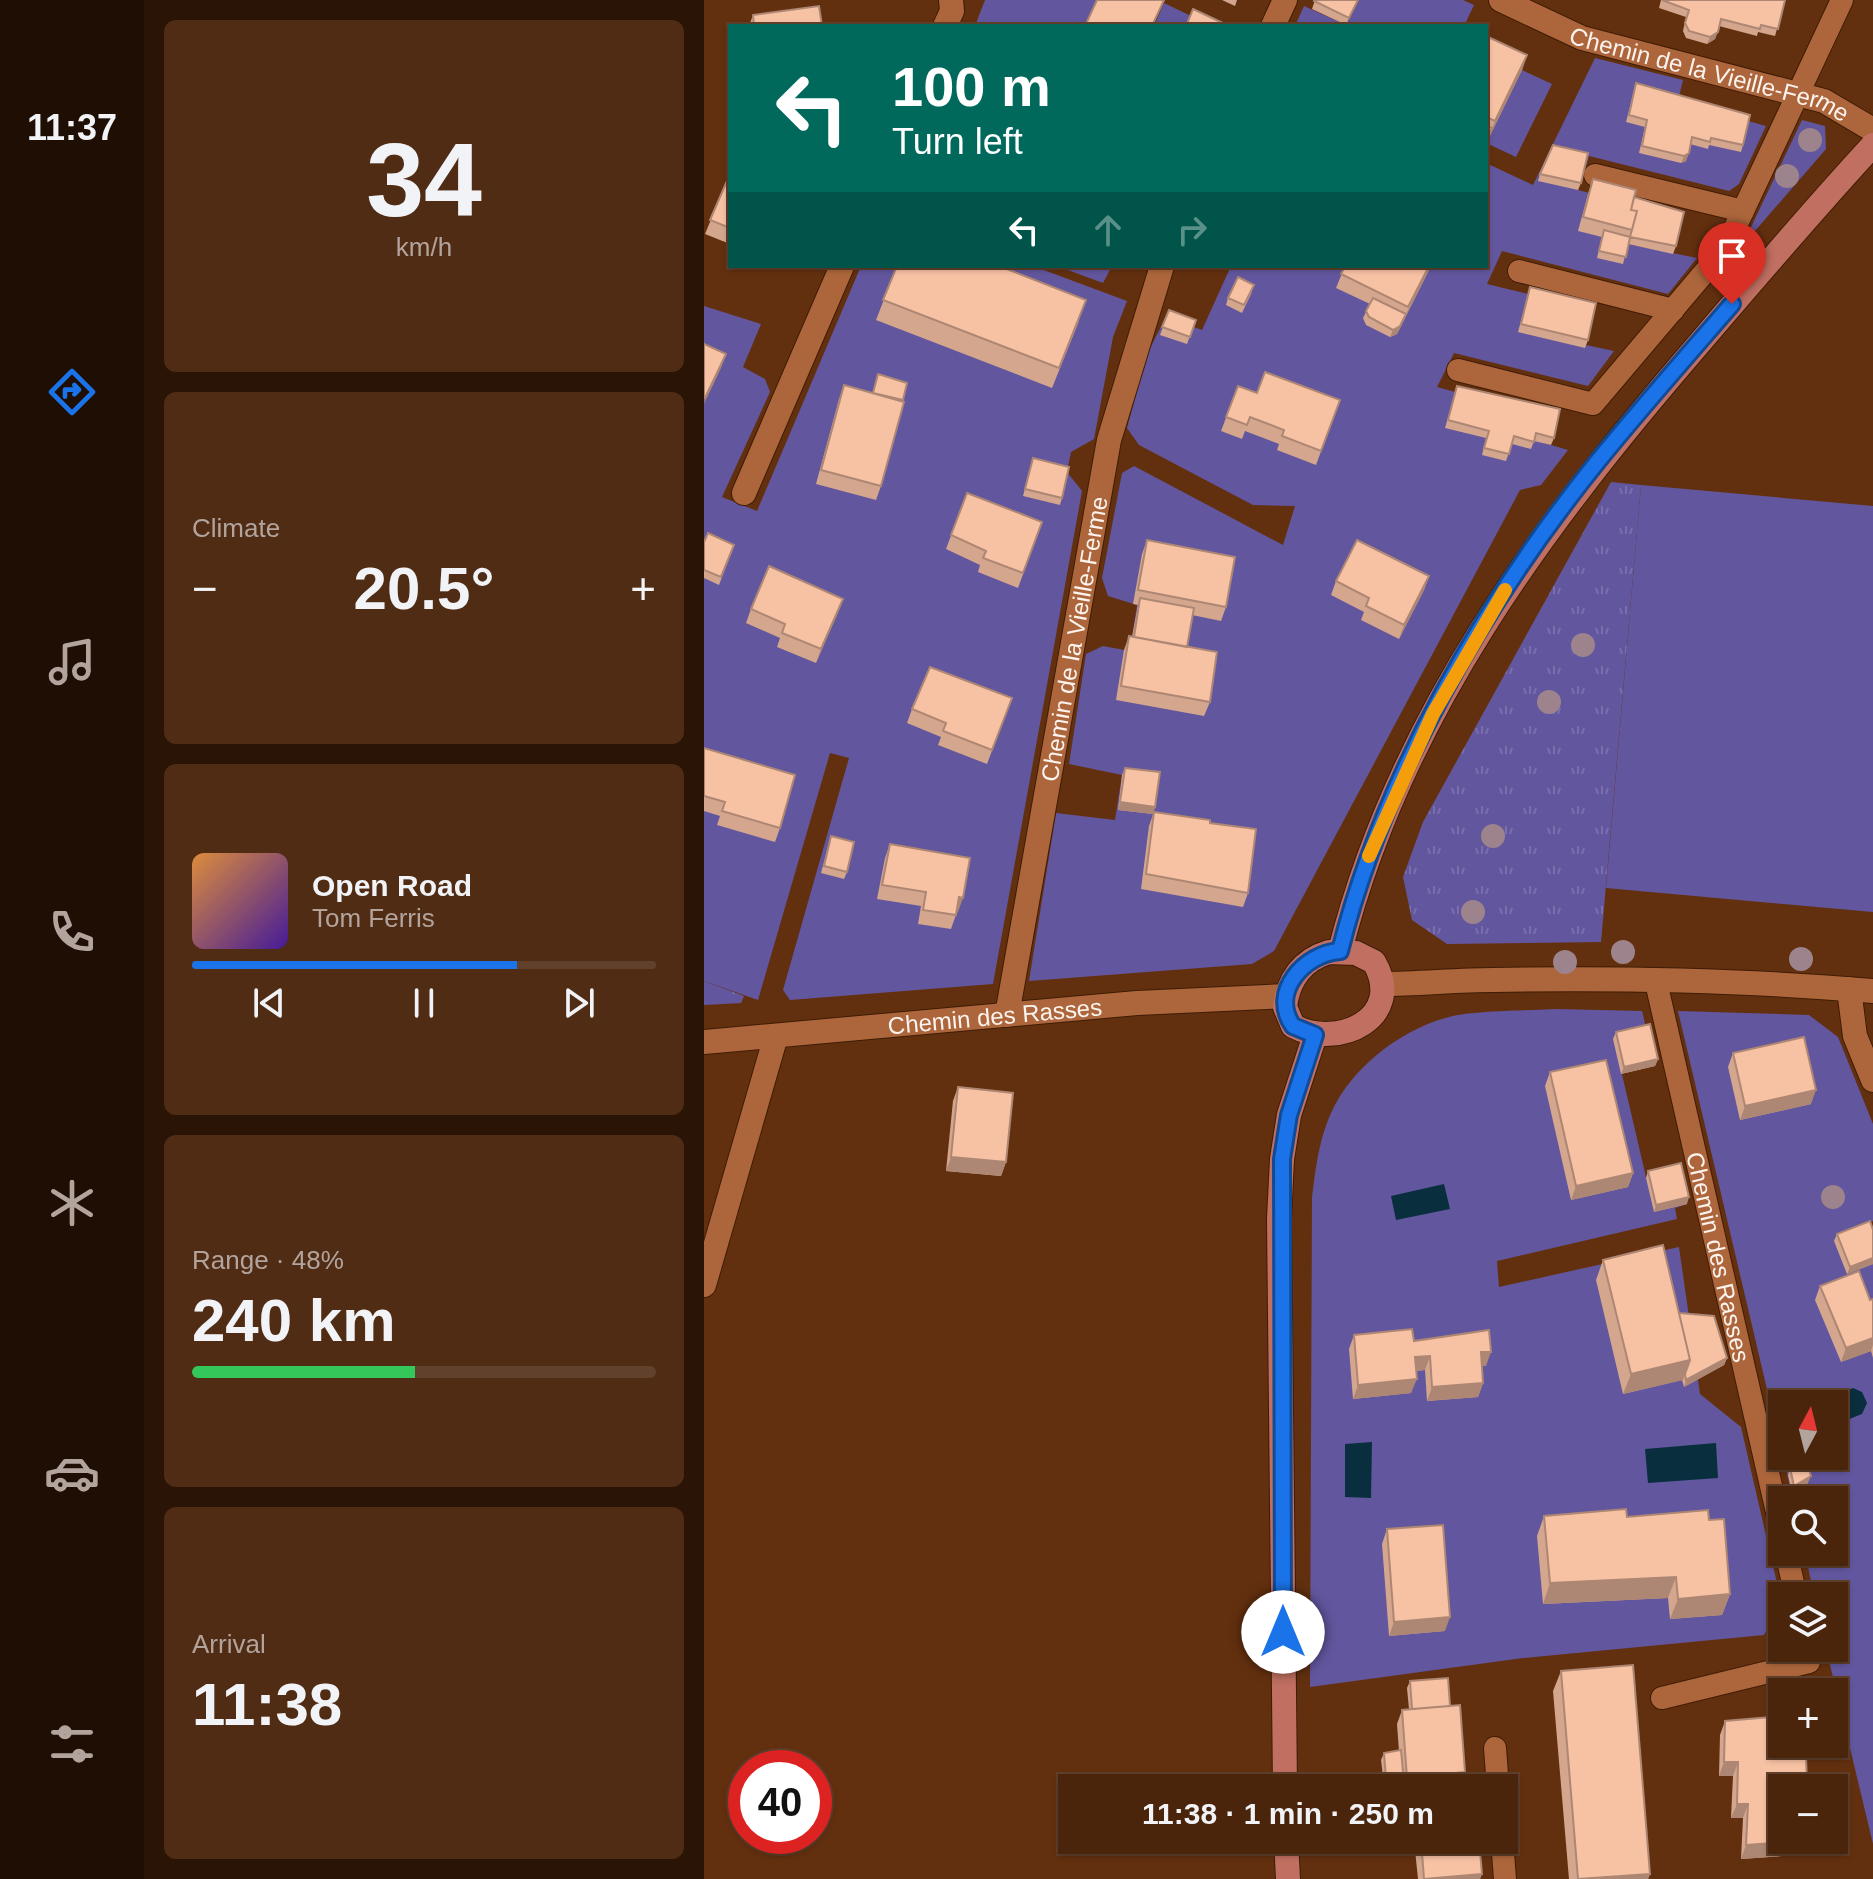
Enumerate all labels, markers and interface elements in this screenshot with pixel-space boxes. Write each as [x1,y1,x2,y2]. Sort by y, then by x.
street label: Chemin de la Vieille-Ferme [1565,21,1854,126]
text: 100 m [892,55,1051,118]
icon: left [760,56,864,160]
text: 11:37 [27,107,117,148]
text: Turn left [892,121,1023,162]
text: 34 [366,122,482,238]
icon: left [1002,208,1046,252]
icon: ahead [1086,208,1130,252]
icon: right [1170,208,1214,252]
pin [1698,222,1766,304]
text: km/h [396,232,452,262]
icon: arrive [1710,234,1754,278]
icon: directions [44,364,100,420]
street label: Chemin de la Vieille-Ferme [1035,494,1112,784]
text: Climate [192,513,280,543]
text: 20.5° [354,555,494,622]
text: − [192,564,218,613]
text: + [630,564,656,613]
icon: music [44,634,100,690]
text: Open Road [312,869,472,902]
text: Tom Ferris [312,903,435,933]
icon: phone [44,904,100,960]
icon: previous [247,981,291,1025]
icon: pause [402,981,446,1025]
icon: next [557,981,601,1025]
street label: Chemin des Rasses [887,993,1103,1039]
street label: Chemin des Rasses [1682,1149,1756,1365]
icon: climate [44,1175,100,1231]
text: Range · 48% [192,1245,344,1275]
text: 240 km [192,1287,396,1354]
north arrow [1768,1390,1848,1470]
map controls [1768,1390,1848,1854]
icon: car [44,1445,100,1501]
button: search [1768,1486,1848,1566]
button: layers [1768,1582,1848,1662]
position arrow [1241,1590,1325,1674]
text: Arrival [192,1629,266,1659]
text: 11:38 [192,1671,342,1738]
button: + [1768,1678,1848,1758]
icon: filters [44,1716,100,1772]
speed limit sign: 40 [728,1750,832,1854]
button: − [1768,1774,1848,1854]
text: 11:38 · 1 min · 250 m [1142,1797,1434,1830]

